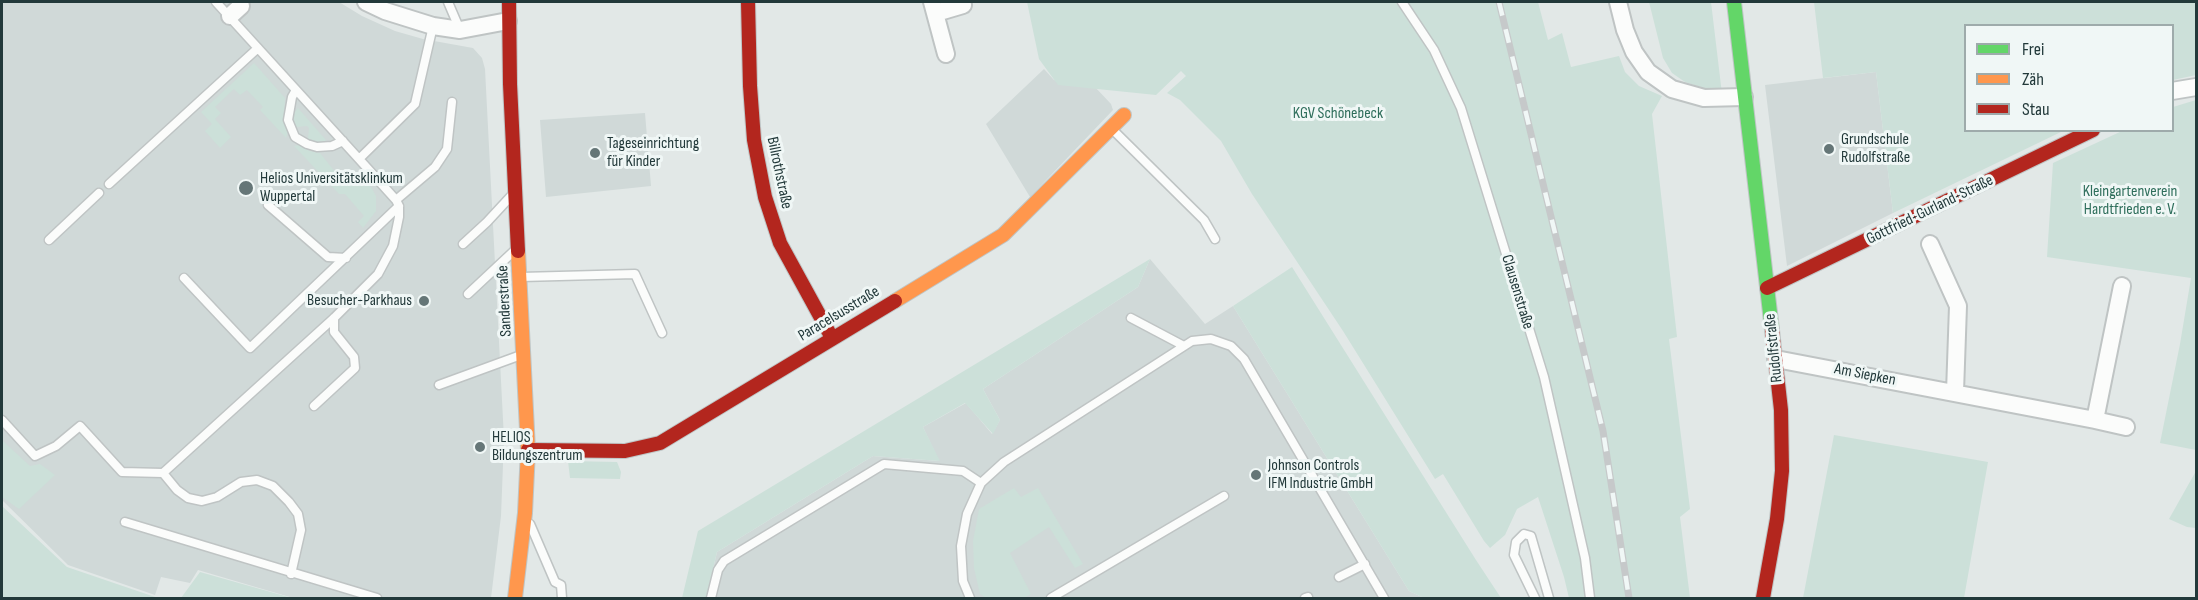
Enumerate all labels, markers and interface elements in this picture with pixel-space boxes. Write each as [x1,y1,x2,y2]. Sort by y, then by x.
legend [1964,24,2174,132]
text: Frei [2022,39,2044,60]
text: Zäh [2022,69,2044,90]
text: Stau [2022,99,2050,120]
park label: KGV Schönebeck [1293,104,1383,124]
place label: Grundschule Rudolfstraße [1841,130,1910,168]
place label: Tageseinrichtung für Kinder [607,134,699,172]
street label: Billrothstraße [762,135,796,211]
marker: Grundschule Rudolfstraße [1822,142,1836,156]
marker: Tageseinrichtung für Kinder [588,146,602,160]
place label: Helios Universitätsklinkum Wuppertal [260,169,403,207]
street label: Gottfried-Gurland-Straße [1863,171,1997,249]
marker: Helios Universitätsklinkum Wuppertal [237,179,255,197]
park label: Kleingartenverein Hardtfrieden e. V. [2083,182,2177,220]
street label: Clausenstraße [1497,252,1537,332]
street label: Sanderstraße [494,265,516,337]
street label: Paracelsusstraße [795,282,883,346]
place label: Besucher-Parkhaus [307,291,412,311]
marker: Besucher-Parkhaus [417,294,431,308]
street label: Rudolfstraße [1761,313,1787,383]
street label: Am Siepken [1833,360,1897,390]
place label: HELIOS Bildungszentrum [492,428,583,466]
marker: HELIOS Bildungszentrum [473,440,487,454]
place label: Johnson Controls IFM Industrie GmbH [1268,456,1373,494]
marker: Johnson Controls IFM Industrie GmbH [1249,468,1263,482]

